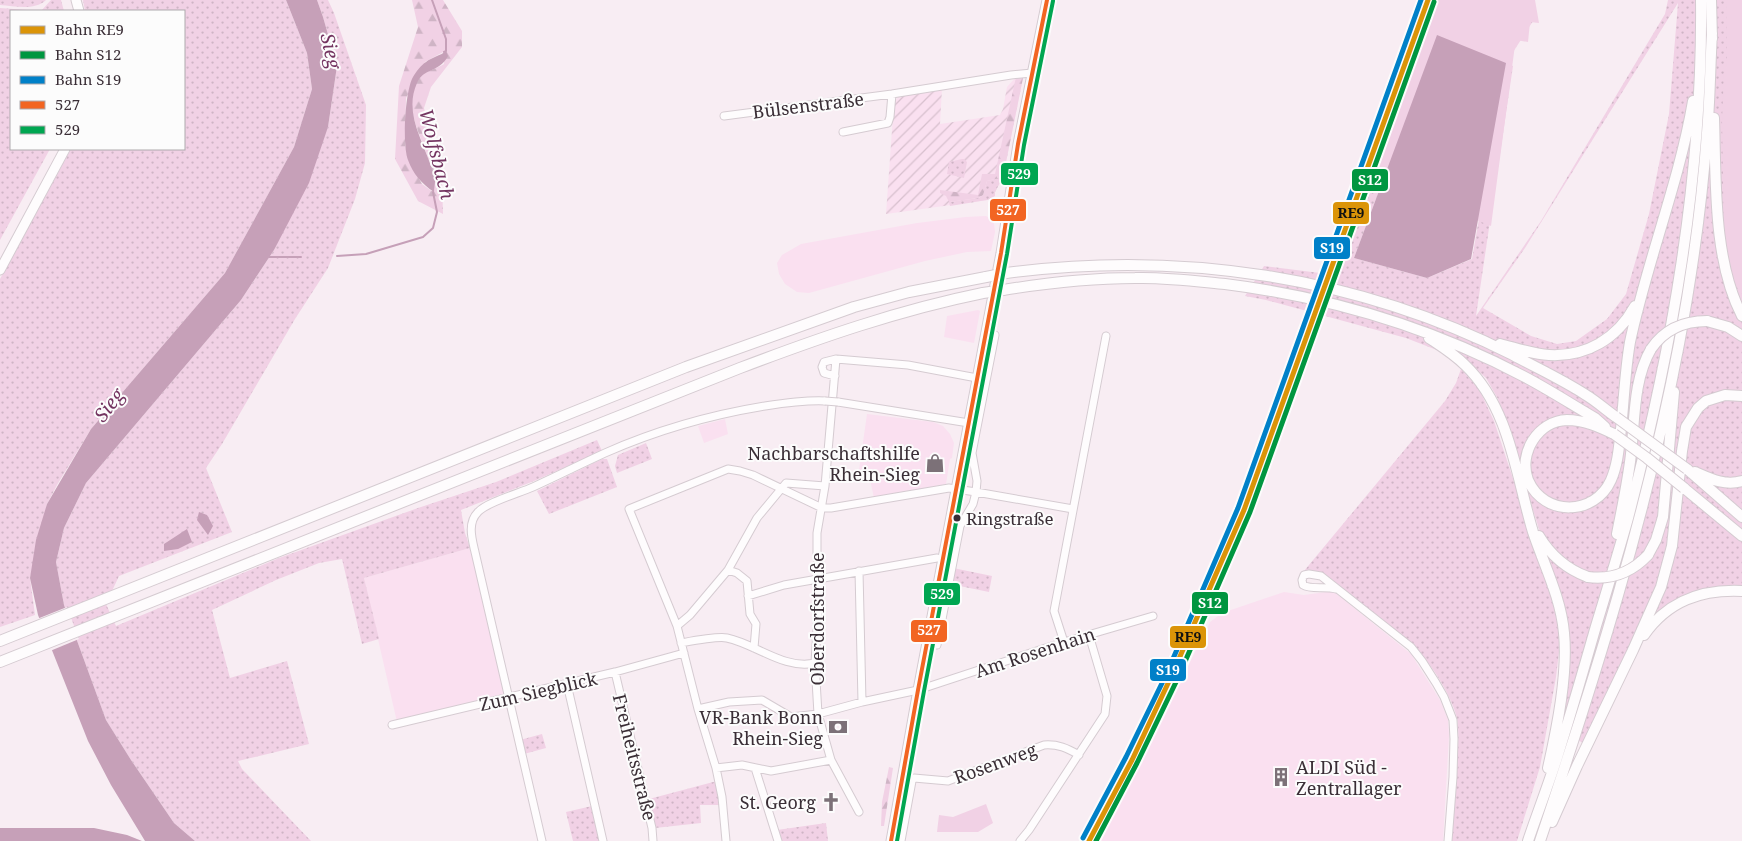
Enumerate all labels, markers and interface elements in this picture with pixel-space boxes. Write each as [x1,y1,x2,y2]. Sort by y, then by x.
legend [10,10,185,150]
text: Bahn RE9 [55,19,124,39]
water label: Sieg [314,31,348,73]
text: Bahn S12 [55,44,121,64]
text: Bahn S19 [55,69,121,89]
street label: Bülsenstraße [751,86,865,124]
text: 527 [55,94,80,114]
water label: Wolfsbach [413,106,461,203]
text: 529 [55,119,80,139]
line badge: 529 [1000,162,1039,186]
text: 529 [1007,164,1031,183]
line badge: S12 [1351,168,1389,192]
text: S12 [1358,170,1382,189]
line badge: 527 [989,198,1027,222]
text: 527 [996,200,1020,219]
line badge: RE9 [1332,201,1370,225]
text: RE9 [1337,203,1365,222]
line badge: S19 [1313,236,1351,260]
text: S19 [1320,238,1344,257]
water label: Sieg [88,382,131,427]
place label: Nachbarschaftshilfe Rhein-Sieg [748,441,920,486]
shop icon: Nachbarschaftshilfe Rhein-Sieg [924,452,946,474]
place label: Ringstraße [966,507,1054,530]
marker: Ringstraße [952,513,962,523]
street label: Oberdorfstraße [805,552,829,686]
line badge: 529 [923,582,961,606]
text: 529 [930,584,954,603]
line badge: S12 [1191,591,1229,615]
text: S12 [1198,593,1222,612]
line badge: 527 [910,619,948,643]
text: 527 [917,620,941,639]
street label: Am Rosenhain [972,621,1098,683]
line badge: RE9 [1169,625,1207,649]
text: RE9 [1174,627,1202,646]
line badge: S19 [1149,658,1187,682]
text: S19 [1156,660,1180,679]
street label: Zum Siegblick [477,666,600,716]
street label: Freiheitsstraße [608,691,662,823]
place label: VR-Bank Bonn Rhein-Sieg [699,705,823,750]
bank icon: VR-Bank Bonn Rhein-Sieg [827,716,849,738]
street label: Rosenweg [950,737,1040,789]
place label: ALDI Süd - Zentrallager [1296,755,1402,800]
building icon: ALDI Süd - Zentrallager [1270,766,1292,788]
place label: St. Georg [740,790,816,814]
church icon: St. Georg [820,791,842,813]

